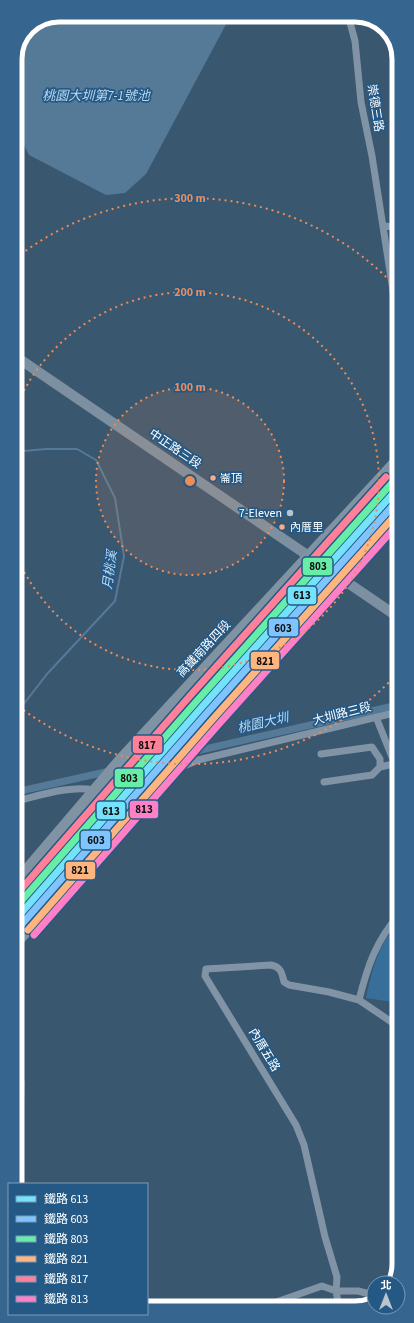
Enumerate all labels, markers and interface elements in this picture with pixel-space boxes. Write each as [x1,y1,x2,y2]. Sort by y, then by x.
street label: 崇德三路 [363,83,387,133]
water label: 桃園大圳第7-1號池 [42,87,152,105]
text: 300 m [174,190,206,207]
text: 200 m [174,284,206,301]
text: 100 m [174,379,206,396]
street label: 中正路三段 [145,425,205,473]
place label: 崙頂 [220,471,242,486]
marker: 崙頂 [208,473,218,483]
centre of rings [183,474,197,488]
place label: 7-Eleven [239,505,282,522]
marker: 7-Eleven [285,508,295,518]
place label: 內厝里 [290,520,323,535]
marker: 內厝里 [277,522,287,532]
water label: 月桃溪 [98,547,122,591]
line badge: 803 [302,557,333,576]
text: 803 [309,559,327,574]
line badge: 613 [287,586,317,605]
text: 613 [293,588,311,603]
street label: 高鐵南路四段 [173,617,235,681]
line badge: 603 [268,618,299,637]
text: 603 [274,621,292,636]
line badge: 821 [250,651,280,670]
text: 821 [256,654,274,669]
street label: 大圳路三段 [311,698,373,730]
water label: 桃園大圳 [236,708,292,738]
line badge: 817 [132,735,163,754]
text: 817 [138,738,156,753]
line badge: 803 [114,768,144,788]
text: 803 [120,771,138,786]
line badge: 813 [129,800,159,819]
line badge: 613 [96,801,126,820]
text: 813 [135,802,153,817]
text: 613 [102,804,120,819]
line badge: 603 [80,830,111,850]
text: 603 [87,833,105,848]
line badge: 821 [65,861,96,880]
text: 821 [71,863,89,878]
street label: 內厝五路 [244,1025,284,1075]
legend [8,1183,148,1315]
text: 鐵路 613 [44,1191,88,1208]
text: 鐵路 603 [44,1211,88,1228]
text: 鐵路 803 [44,1231,88,1248]
text: 鐵路 821 [44,1251,88,1268]
text: 鐵路 817 [44,1271,88,1288]
north arrow [366,1275,406,1315]
text: 北 [381,1278,392,1293]
text: 鐵路 813 [44,1291,88,1308]

